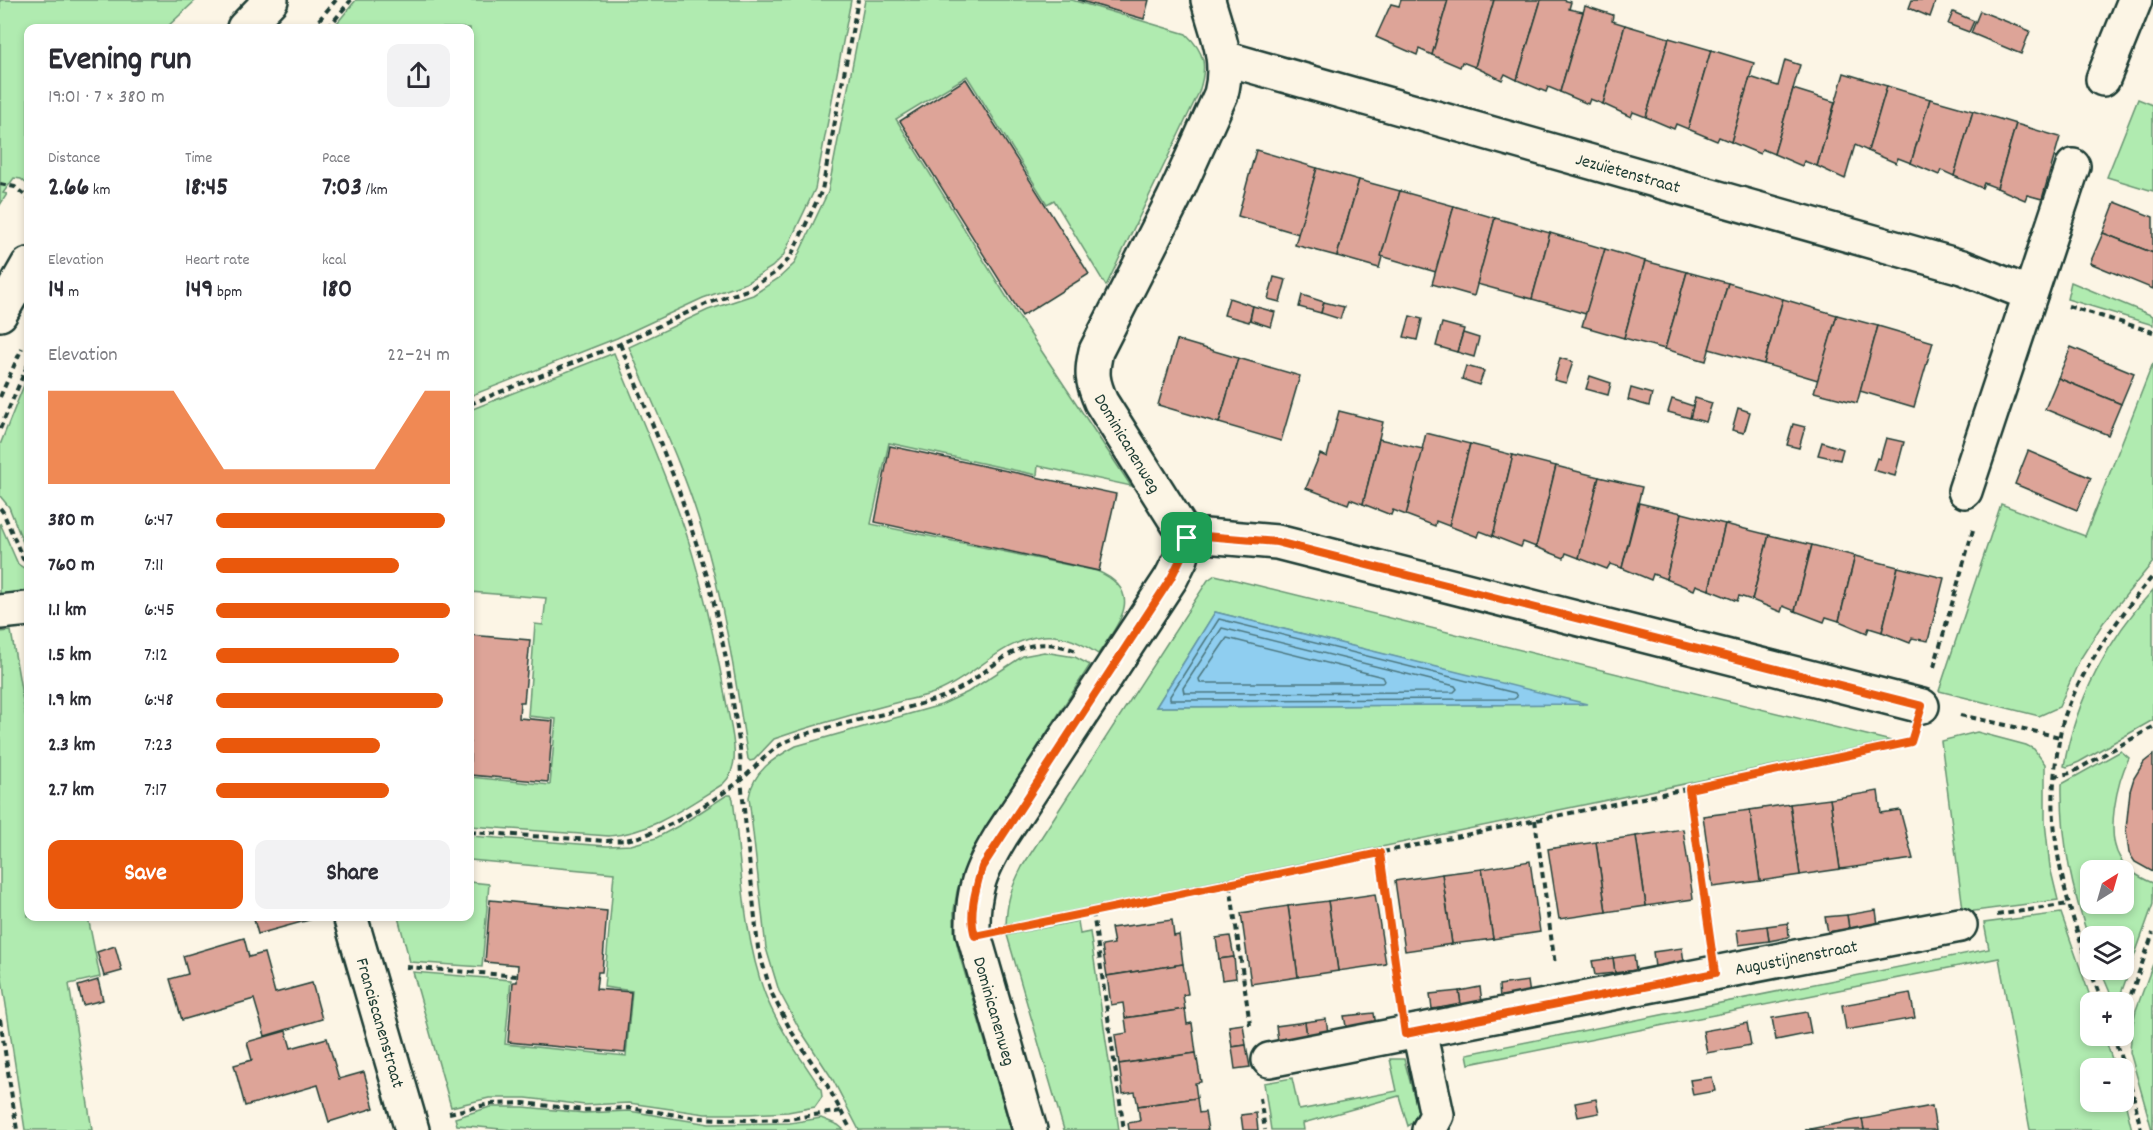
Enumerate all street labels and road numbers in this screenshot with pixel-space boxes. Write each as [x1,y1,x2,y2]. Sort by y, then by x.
street label: Jezuïetenstraat [1572,148,1683,202]
street label: Dominicanenweg [1086,390,1166,499]
street label: Augustijnenstraat [1733,935,1860,984]
street label: Dominicanenweg [965,954,1020,1069]
street label: Franciscanenstraat [348,955,409,1092]

